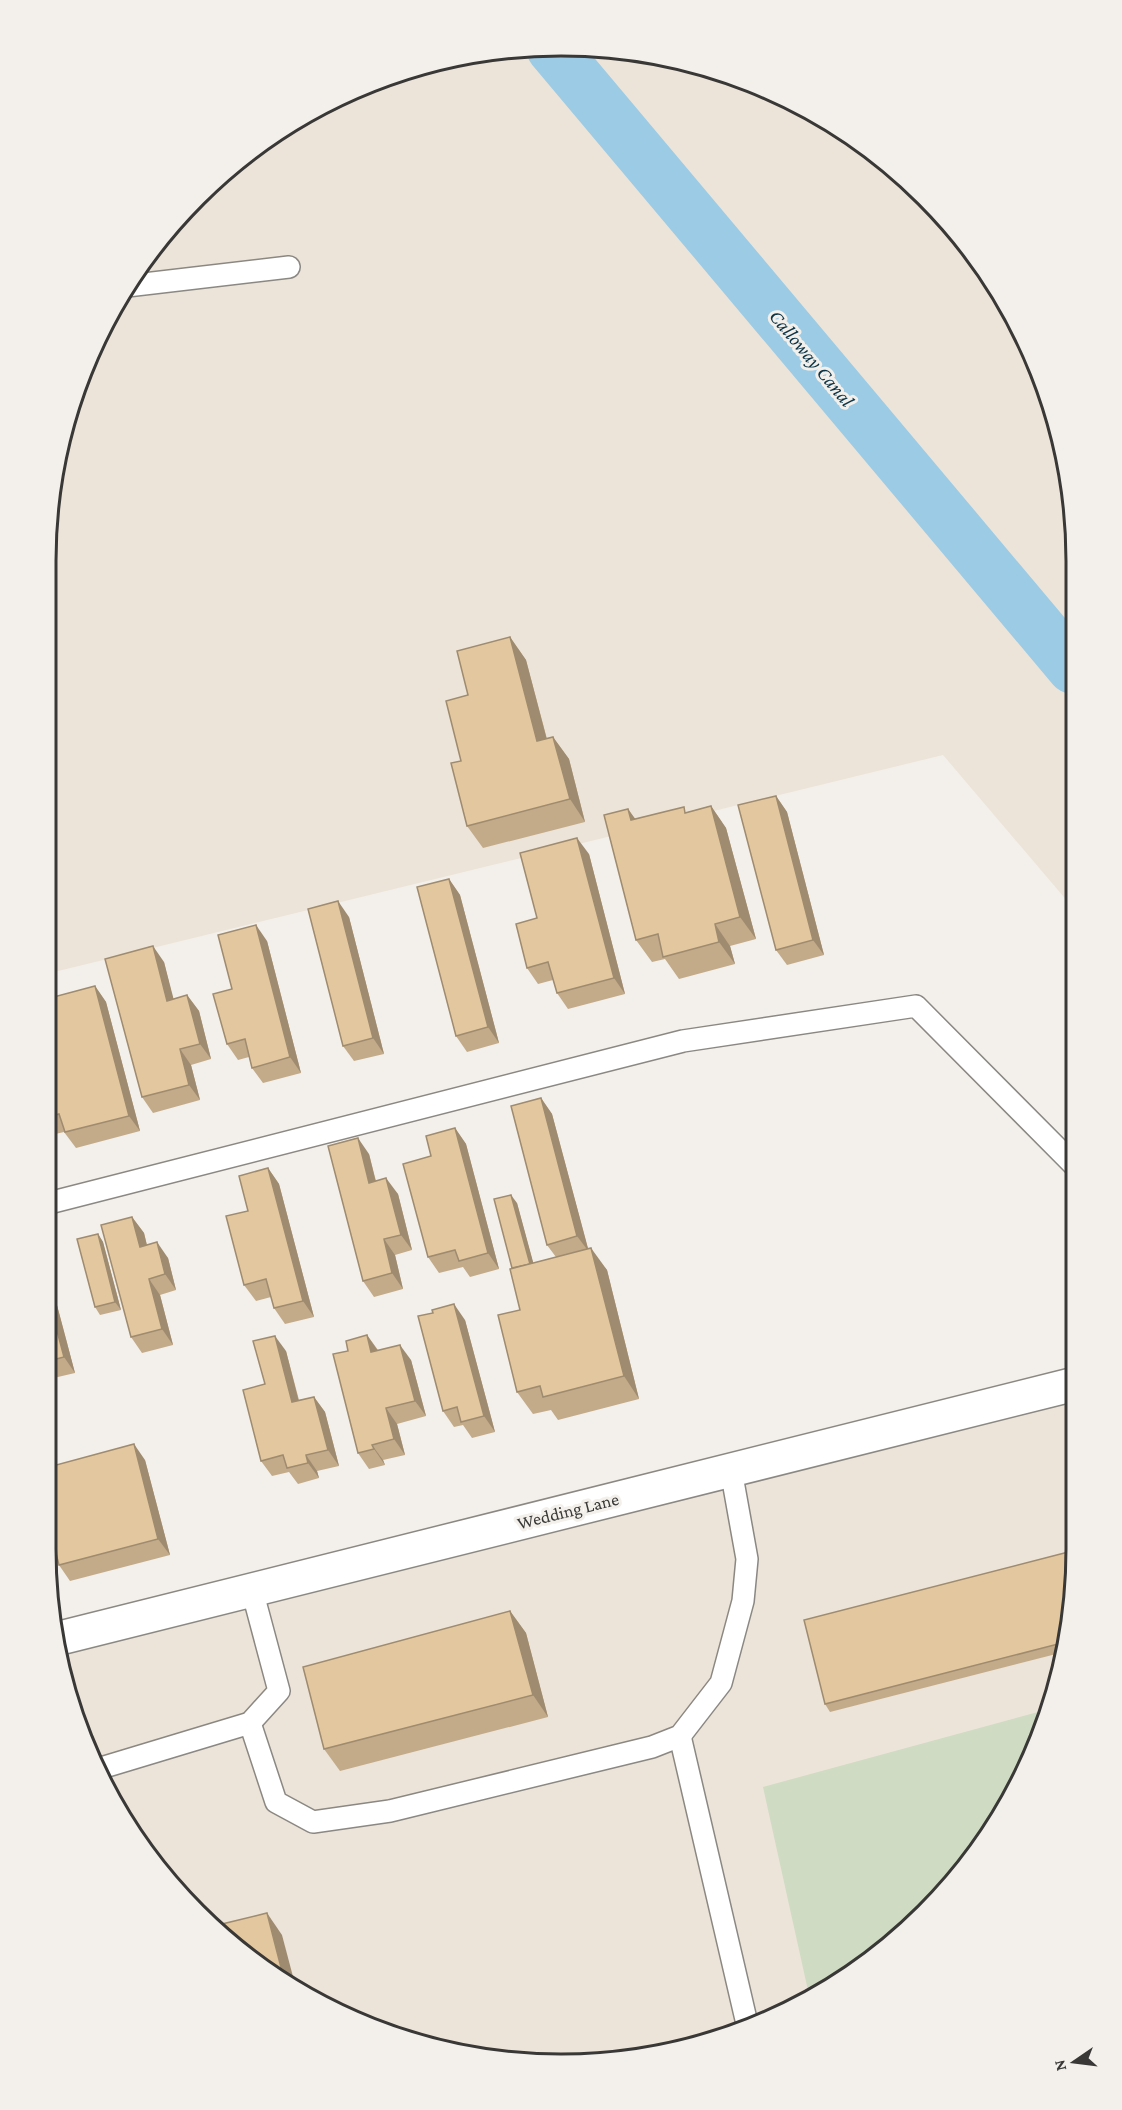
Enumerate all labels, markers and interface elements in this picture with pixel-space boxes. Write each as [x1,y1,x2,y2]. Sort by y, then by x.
water label: Calloway Canal [764,305,859,412]
street label: Wedding Lane [515,1489,621,1533]
north arrow [1044,2032,1104,2092]
text: N [1050,2058,1069,2073]

